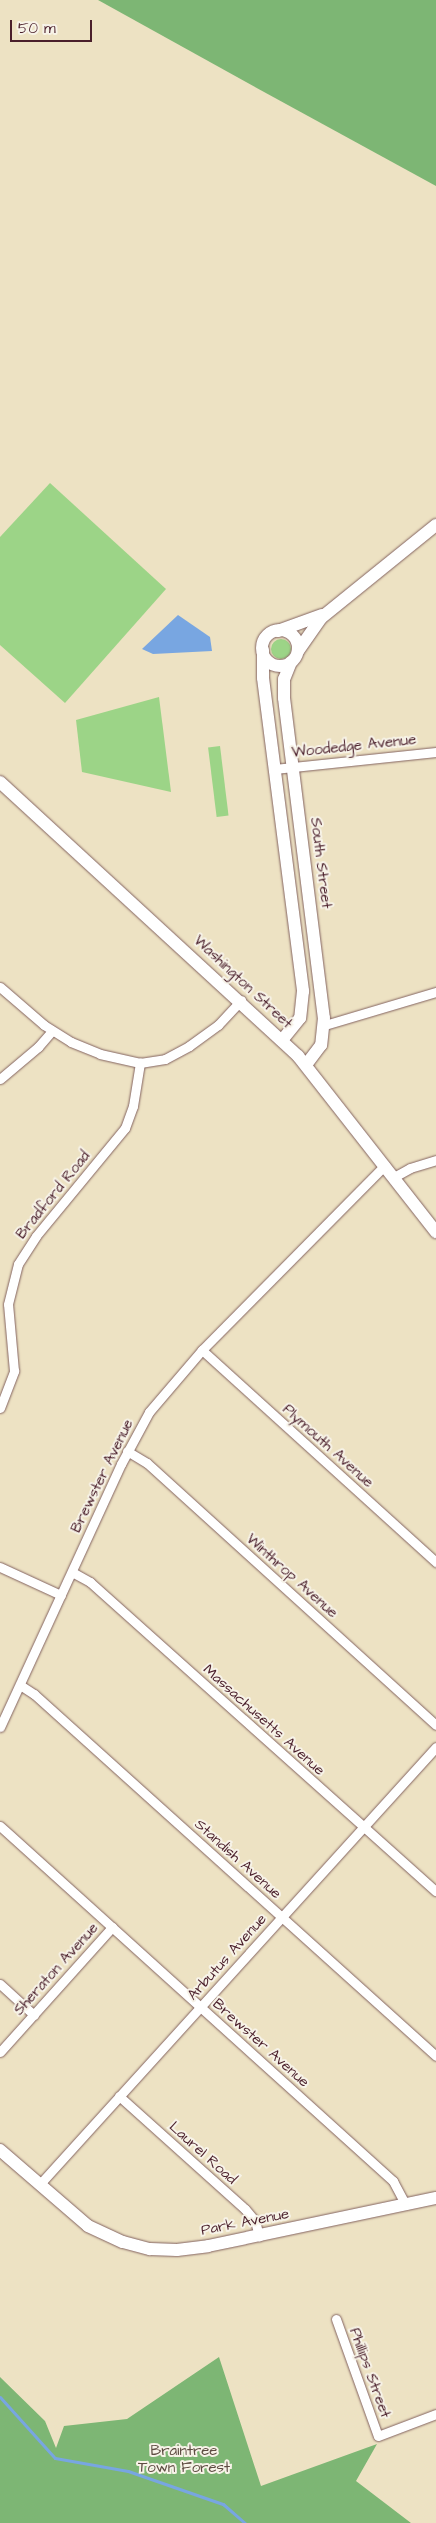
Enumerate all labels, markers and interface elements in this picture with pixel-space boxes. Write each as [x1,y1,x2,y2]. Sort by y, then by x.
scale bar [12,10,95,42]
text: 50 m [18,18,56,39]
street label: Woodedge Avenue [291,731,417,761]
street label: South Street [306,817,336,909]
street label: Washington Street [190,932,296,1032]
street label: Bradford Road [12,1147,94,1243]
street label: Plymouth Avenue [279,1400,377,1492]
street label: Brewster Avenue [67,1416,137,1536]
street label: Winthrop Avenue [242,1530,342,1622]
street label: Massachusetts Avenue [200,1661,328,1779]
street label: Standish Avenue [191,1815,285,1903]
street label: Arbutus Avenue [184,1910,270,2004]
street label: Sheraton Avenue [10,1919,102,2019]
street label: Brewster Avenue [209,1995,313,2091]
street label: Laurel Road [165,2118,241,2188]
street label: Park Avenue [199,2205,291,2239]
street label: Phillips Street [345,2326,395,2420]
park label: Braintree Town Forest [138,2441,230,2476]

